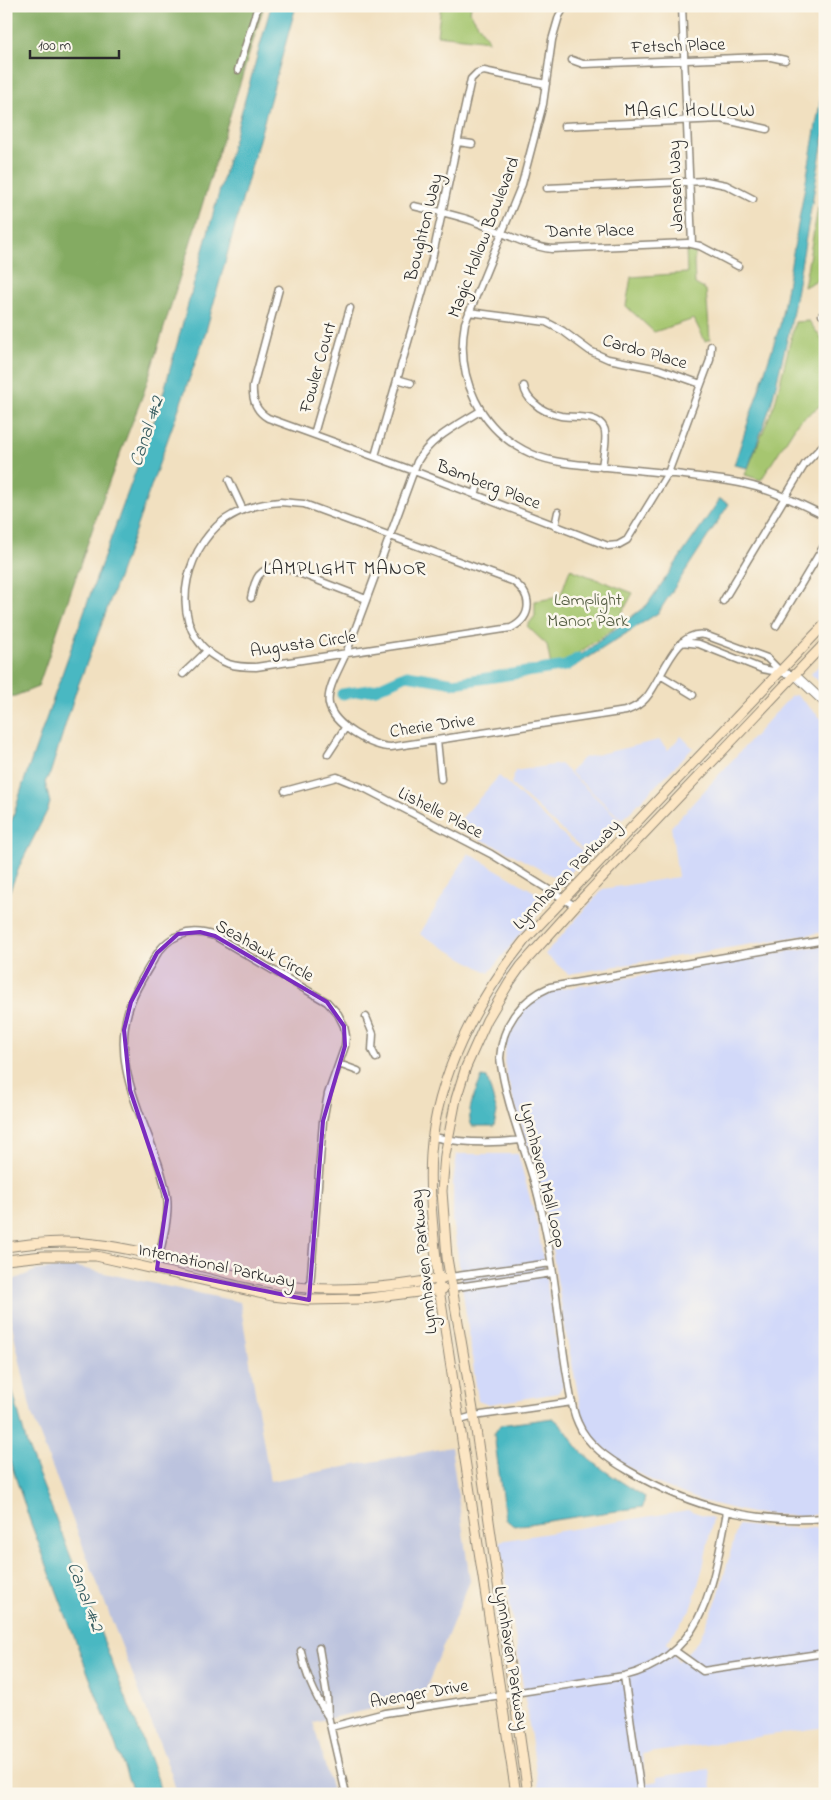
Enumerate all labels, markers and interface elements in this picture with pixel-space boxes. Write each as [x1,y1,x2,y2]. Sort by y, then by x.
scale bar [30,28,119,60]
street label: Fetsch Place [630,32,726,62]
text: 100 m [38,35,71,57]
district label: MAGIC HOLLOW [624,98,756,125]
street label: Jansen Way [662,140,692,232]
street label: Magic Hollow Boulevard [442,153,529,322]
street label: Boughton Way [399,171,452,285]
street label: Dante Place [545,218,635,246]
street label: Fowler Court [293,319,344,417]
street label: Cardo Place [599,328,691,378]
water label: Canal #2 [123,392,172,470]
street label: Bamberg Place [431,454,545,519]
district label: LAMPLIGHT MANOR [263,556,427,583]
park label: Lamplight Manor Park [547,588,629,635]
street label: Augusta Circle [249,625,359,666]
street label: Cherie Drive [388,708,477,746]
street label: Lishelle Place [393,781,488,847]
street label: Lynnhaven Parkway [507,814,627,937]
street label: Seahawk Circle [210,914,319,990]
street label: Lynnhaven Mall Loop [512,1101,573,1251]
street label: Lynnhaven Parkway [404,1188,446,1336]
street label: International Parkway [136,1238,298,1296]
water label: Canal #2 [59,1558,111,1637]
street label: Lynnhaven Parkway [486,1584,534,1732]
street label: Avenger Drive [368,1673,472,1717]

